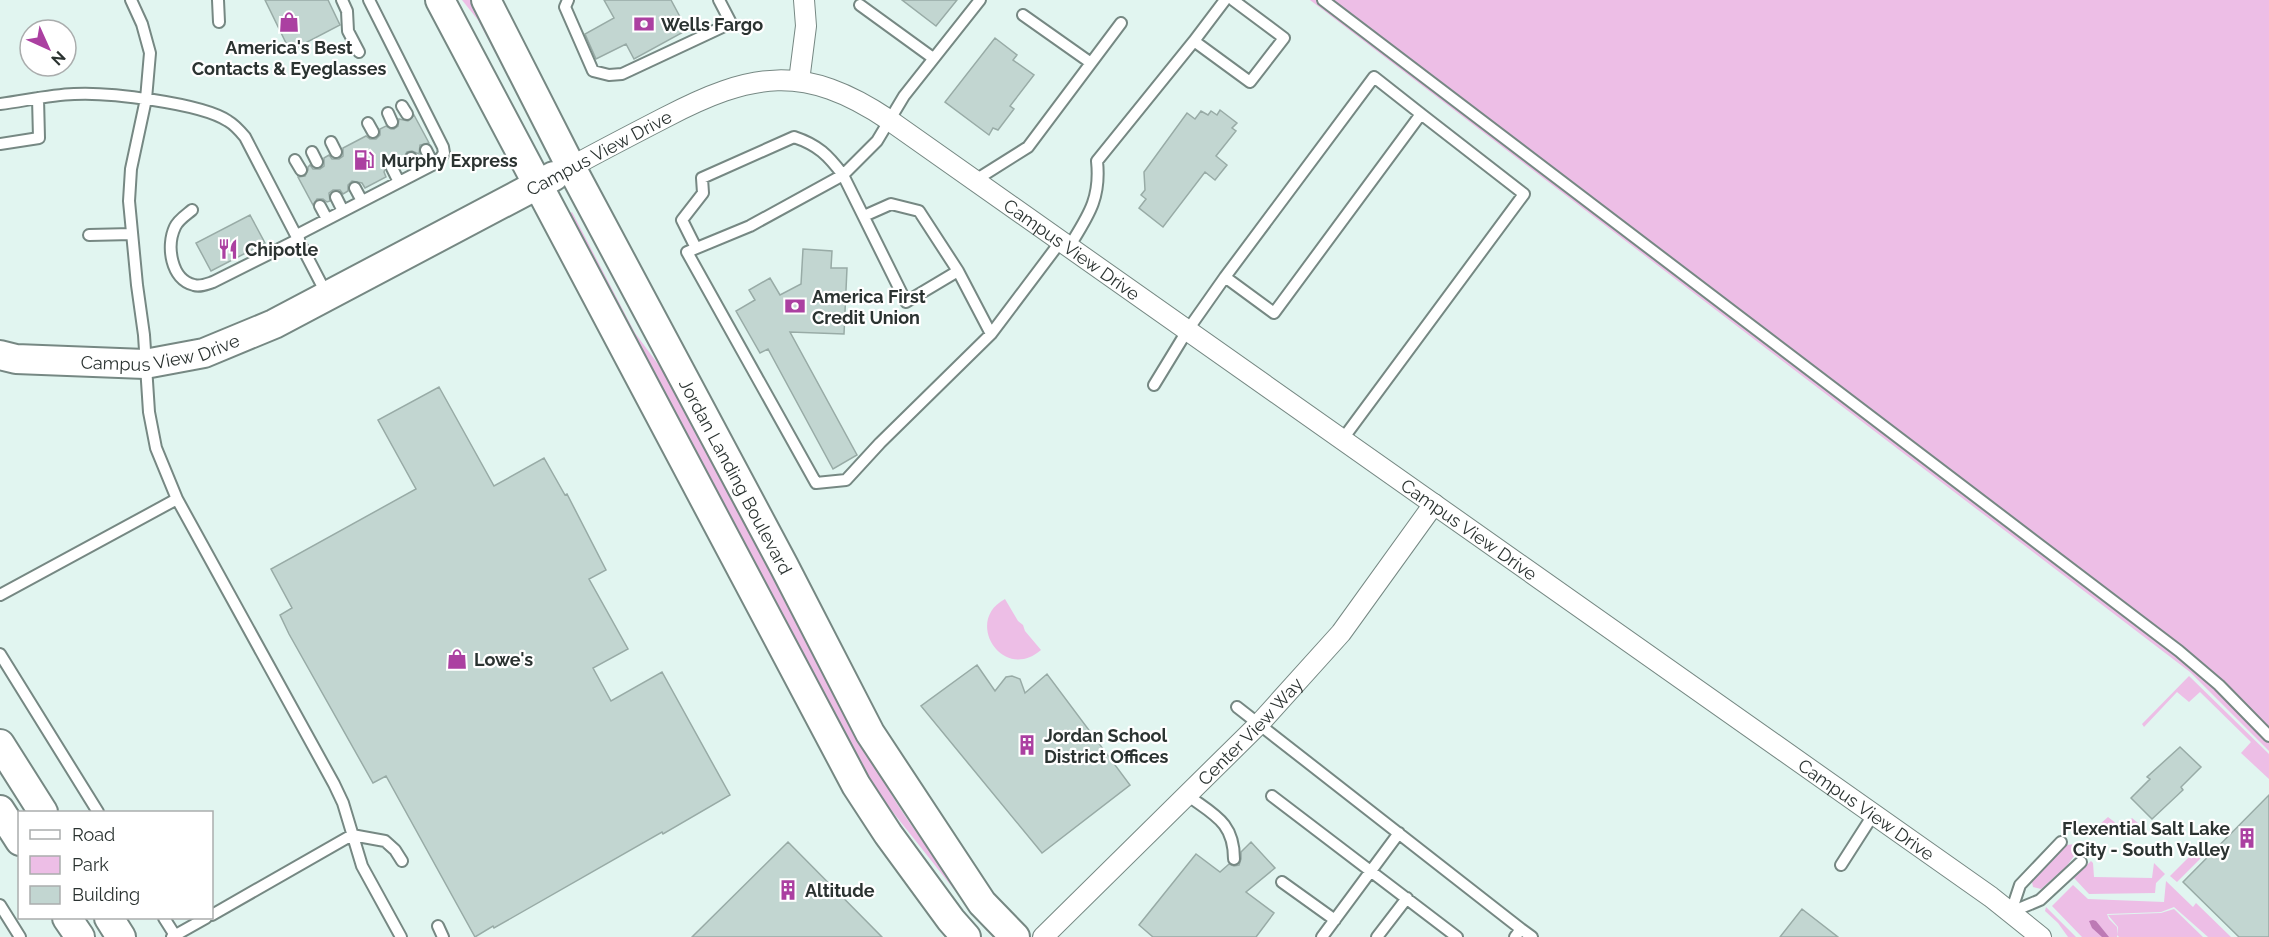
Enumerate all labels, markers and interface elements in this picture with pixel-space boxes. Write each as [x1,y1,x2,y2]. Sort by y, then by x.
shop icon: America's Best Contacts & Eyeglasses [277,10,301,34]
bank icon: Wells Fargo [632,12,656,36]
place label: Wells Fargo [661,14,763,35]
north arrow [18,18,78,78]
place label: America's Best Contacts & Eyeglasses [192,37,386,79]
text: N [47,47,69,69]
street label: Campus View Drive [523,106,676,200]
fuel station icon: Murphy Express [352,148,376,172]
place label: Murphy Express [381,150,518,171]
street label: Campus View Drive [1000,194,1144,304]
restaurant icon: Chipotle [216,237,240,261]
place label: Chipotle [245,239,319,260]
place label: America First Credit Union [812,286,926,328]
bank icon: America First Credit Union [783,294,807,318]
street label: Campus View Drive [80,329,243,375]
street label: Jordan Landing Boulevard [675,375,797,578]
street label: Campus View Drive [1397,474,1542,584]
shop icon: Lowe's [445,647,469,671]
place label: Lowe's [474,649,533,670]
street label: Center View Way [1193,673,1307,789]
place label: Jordan School District Offices [1044,725,1169,767]
building icon: Jordan School District Offices [1015,733,1039,757]
street label: Campus View Drive [1794,754,1939,865]
legend [18,811,213,919]
place label: Flexential Salt Lake City - South Valley [2062,818,2230,860]
text: Road [72,824,115,845]
building icon: Flexential Salt Lake City - South Valley [2235,826,2259,850]
text: Park [72,854,109,875]
building icon: Altitude [776,878,800,902]
place label: Altitude [805,880,875,901]
text: Building [72,884,140,905]

